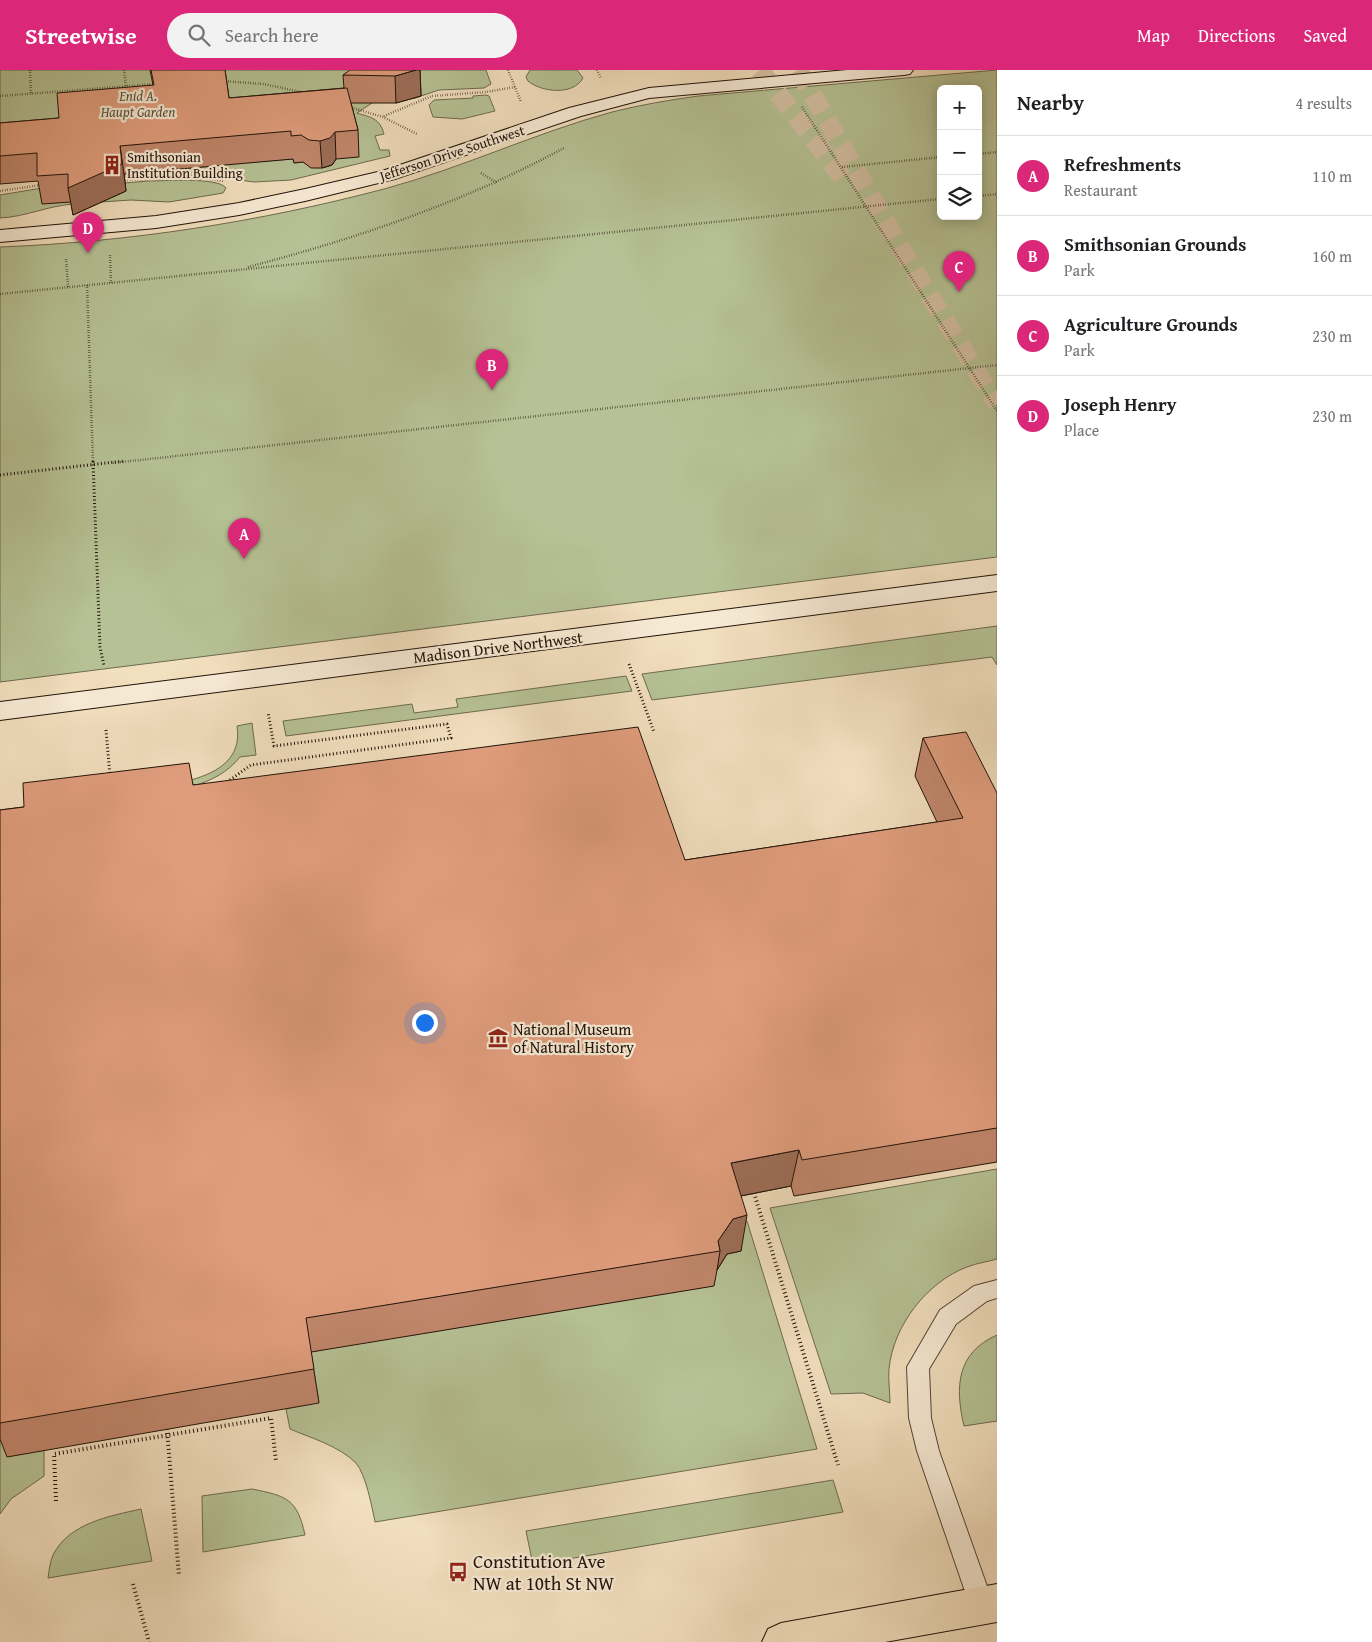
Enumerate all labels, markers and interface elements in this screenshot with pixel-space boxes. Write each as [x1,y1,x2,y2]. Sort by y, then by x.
search box [167,13,517,58]
text: Streetwise [25,18,137,53]
icon: search [185,21,213,49]
text: Search here [225,21,319,49]
text: Map [1137,22,1170,49]
text: Directions [1198,22,1275,49]
text: Saved [1303,22,1347,49]
map controls [937,85,982,220]
button: + [937,85,982,130]
park label: Enid A. Haupt Garden [100,86,175,122]
text: Nearby [1017,87,1084,118]
text: 4 results [1295,91,1352,115]
street label: Jefferson Drive Southwest [375,120,527,187]
button: − [937,130,982,175]
place label: Smithsonian Institution Building [127,147,243,183]
text: Refreshments [1064,150,1181,178]
building icon: Smithsonian Institution Building [101,154,123,176]
text: A [1028,164,1038,188]
text: 110 m [1312,164,1352,188]
button: layers [937,175,982,220]
text: Restaurant [1064,178,1138,202]
pin: D [72,212,104,253]
text: Smithsonian Grounds [1064,230,1246,258]
text: B [1028,244,1038,268]
text: 160 m [1312,244,1352,268]
pin: C [943,251,975,292]
text: Park [1064,258,1095,282]
text: Agriculture Grounds [1064,310,1238,338]
text: C [1028,324,1038,348]
text: 230 m [1312,324,1352,348]
text: Park [1064,338,1095,362]
pin: B [476,349,508,390]
text: Joseph Henry [1064,390,1177,418]
text: D [1028,404,1038,428]
text: 230 m [1312,404,1352,428]
text: Place [1064,418,1099,442]
pin: A [228,518,260,559]
street label: Madison Drive Northwest [412,625,584,669]
your location [412,1010,438,1036]
place label: National Museum of Natural History [513,1017,634,1059]
museum icon: National Museum of Natural History [487,1027,509,1049]
place label: Constitution Ave NW at 10th St NW [473,1547,614,1597]
bus stop icon: Constitution Ave NW at 10th St NW [447,1561,469,1583]

